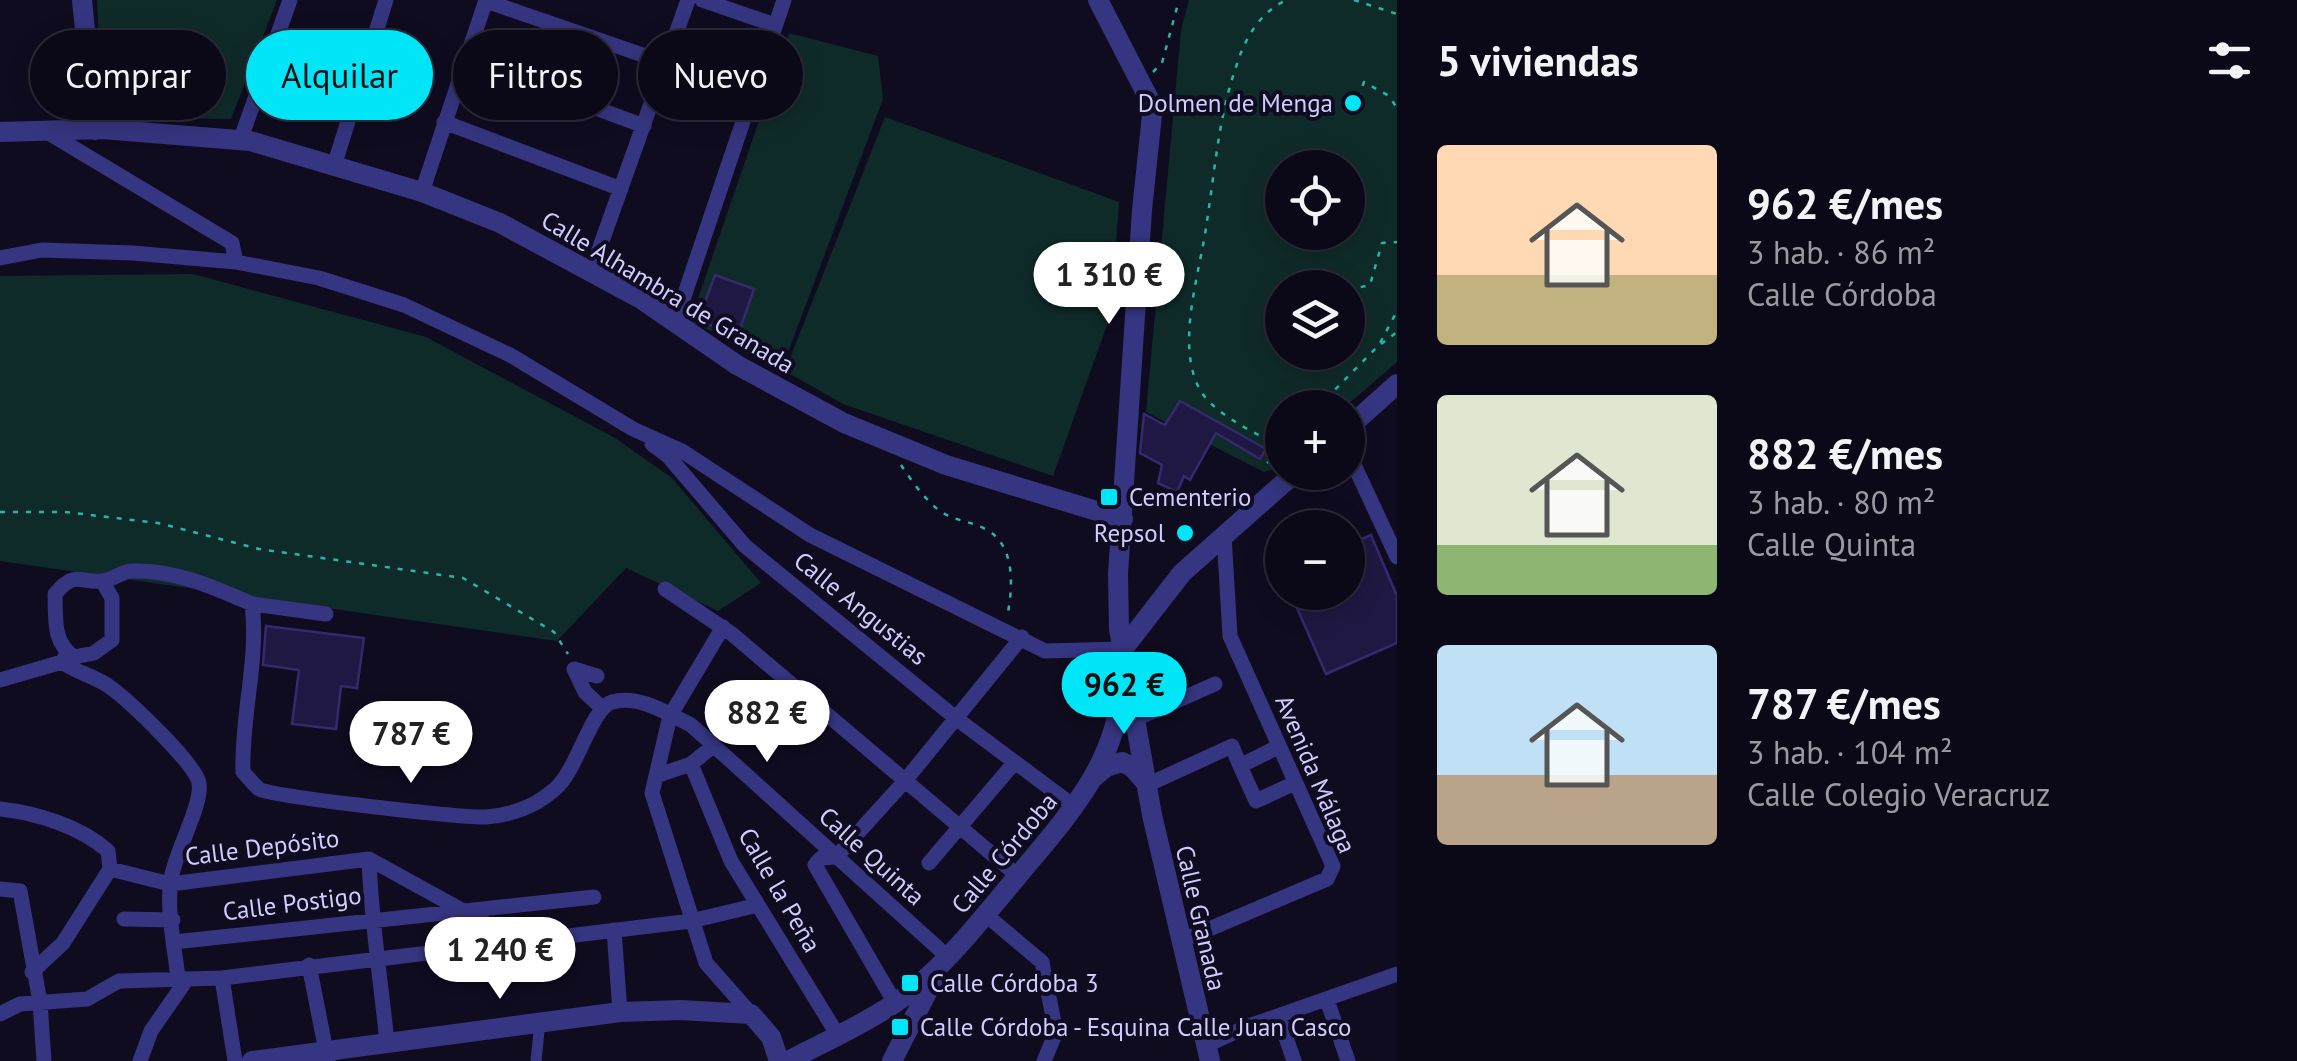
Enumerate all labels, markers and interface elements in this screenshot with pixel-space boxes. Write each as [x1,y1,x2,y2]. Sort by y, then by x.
chip: Comprar [30,30,226,120]
chip: Alquilar [246,30,433,120]
chip: Filtros [453,30,618,120]
chip: Nuevo [638,30,803,120]
text: 5 viviendas [1437,33,1639,88]
icon: filters [2202,33,2257,88]
place label: Dolmen de Menga [1138,87,1333,119]
marker: Dolmen de Menga [1342,92,1364,114]
map controls [1265,150,1365,610]
button: locate [1265,150,1365,250]
text: 962 €/mes [1747,176,1943,231]
icon: home [1517,185,1637,305]
street label: Calle Alhambra de Granada [536,204,800,380]
text: 3 hab. · 86 m² [1747,231,1935,273]
pin: 1 310 € [1017,242,1201,327]
text: 1 310 € [1056,253,1162,295]
button: layers [1265,270,1365,370]
text: Calle Córdoba [1747,273,1937,315]
button: + [1265,390,1365,490]
text: 882 €/mes [1747,426,1943,481]
icon: home [1517,435,1637,555]
place label: Cementerio [1129,481,1251,513]
text: 3 hab. · 80 m² [1747,481,1935,523]
marker: Cementerio [1098,486,1120,508]
button: − [1265,510,1365,610]
place label: Repsol [1094,517,1166,549]
marker: Repsol [1174,522,1196,544]
text: Calle Quinta [1747,523,1916,565]
street label: Calle Angustias [787,544,935,672]
pin: 962 € [1054,652,1194,737]
text: 962 € [1084,663,1164,705]
text: 787 €/mes [1747,676,1941,731]
pin: 882 € [697,680,837,765]
icon: home [1517,685,1637,805]
street label: Avenida Málaga [1268,690,1364,858]
text: 882 € [727,691,807,733]
pin: 787 € [341,701,481,786]
text: 787 € [372,712,450,754]
text: 3 hab. · 104 m² [1747,731,1953,773]
text: Calle Colegio Veracruz [1747,773,2050,815]
street label: Calle Córdoba [944,786,1064,920]
street label: Calle Quinta [812,800,932,912]
street label: Calle Depósito [183,822,341,872]
street label: Calle la Peña [732,822,828,958]
street label: Calle Granada [1169,842,1233,994]
street label: Calle Postigo [221,879,363,927]
pin: 1 240 € [408,917,592,1002]
text: 1 240 € [447,928,553,970]
place label: Calle Córdoba 3 [930,967,1099,999]
marker: Calle Córdoba 3 [899,972,921,994]
place label: Calle Córdoba - Esquina Calle Juan Casco [920,1011,1352,1043]
marker: Calle Córdoba - Esquina Calle Juan Casco [889,1016,911,1038]

